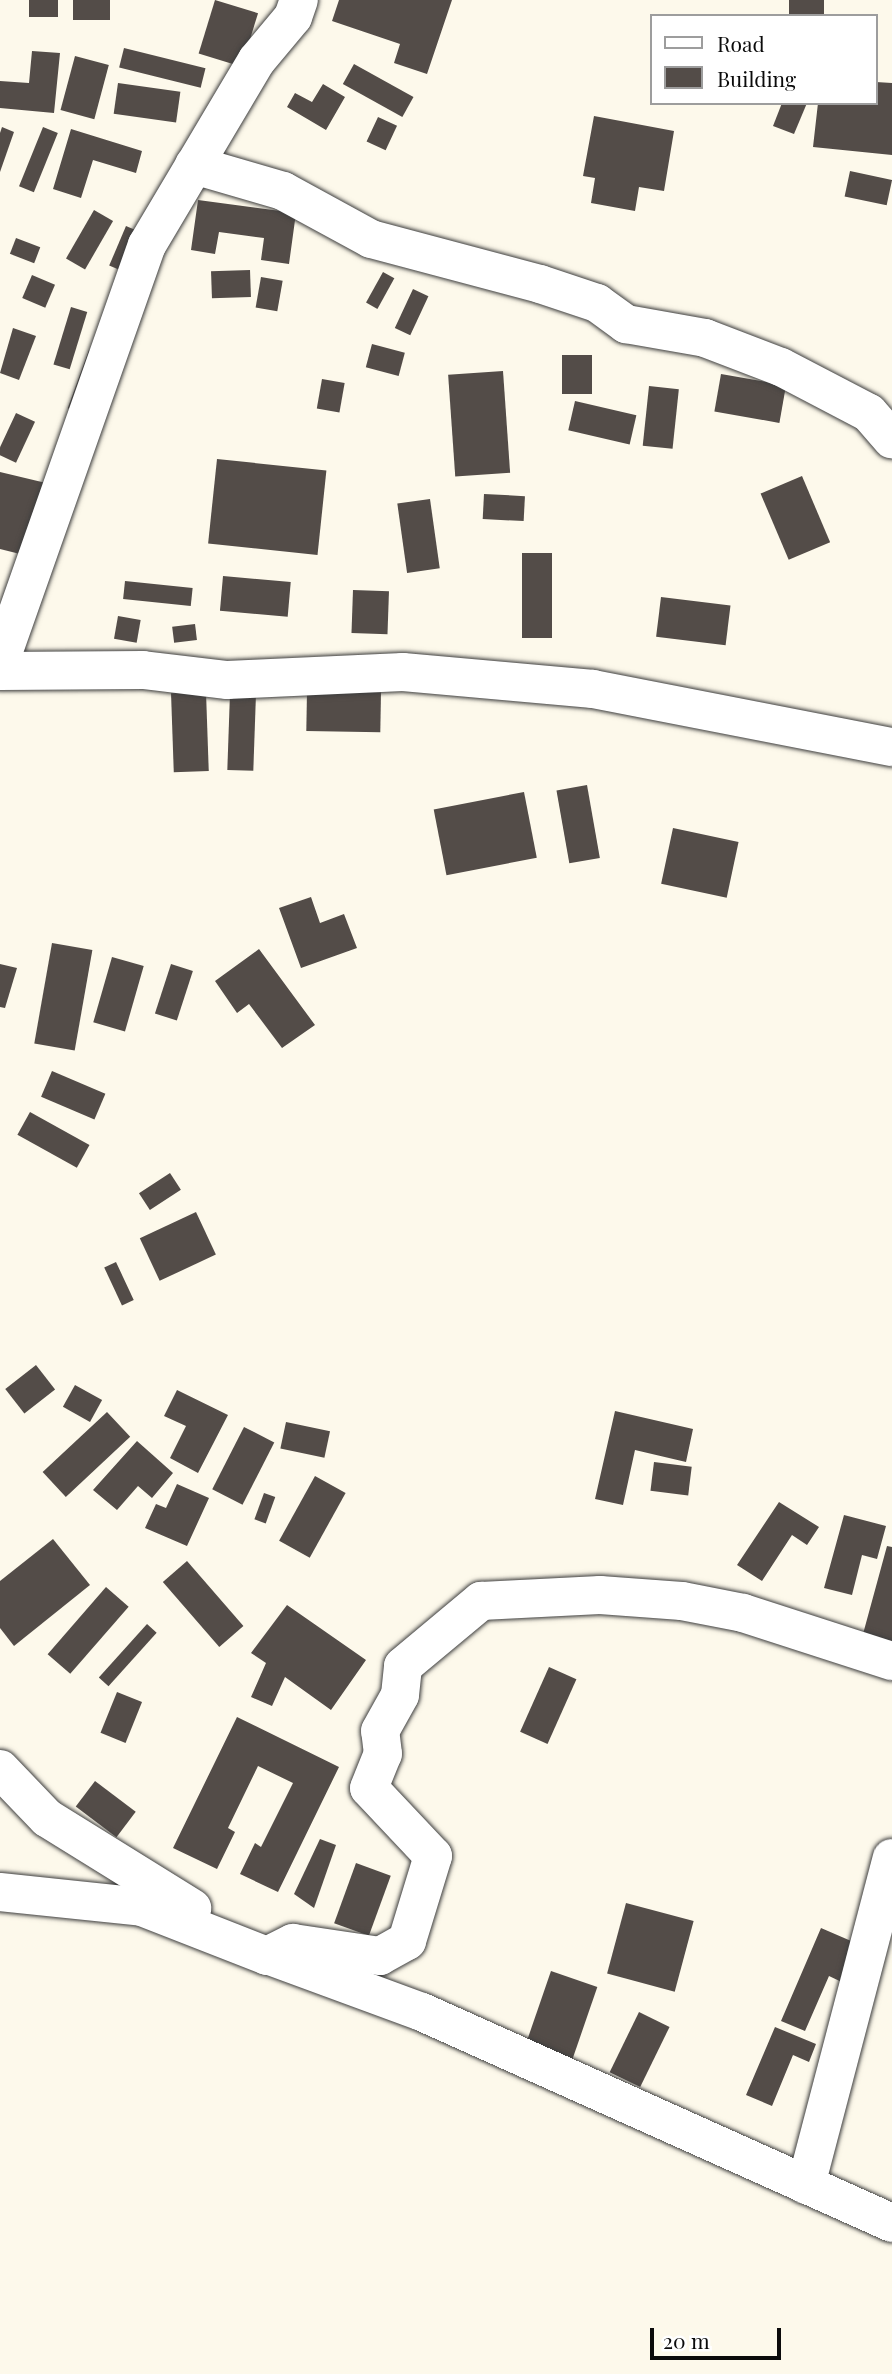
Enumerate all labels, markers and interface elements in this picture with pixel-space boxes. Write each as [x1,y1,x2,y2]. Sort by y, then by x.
legend [650,14,878,105]
text: Road [717,29,765,57]
text: Building [717,64,796,92]
scale bar [654,2314,785,2358]
text: 20 m [663,2326,710,2354]

